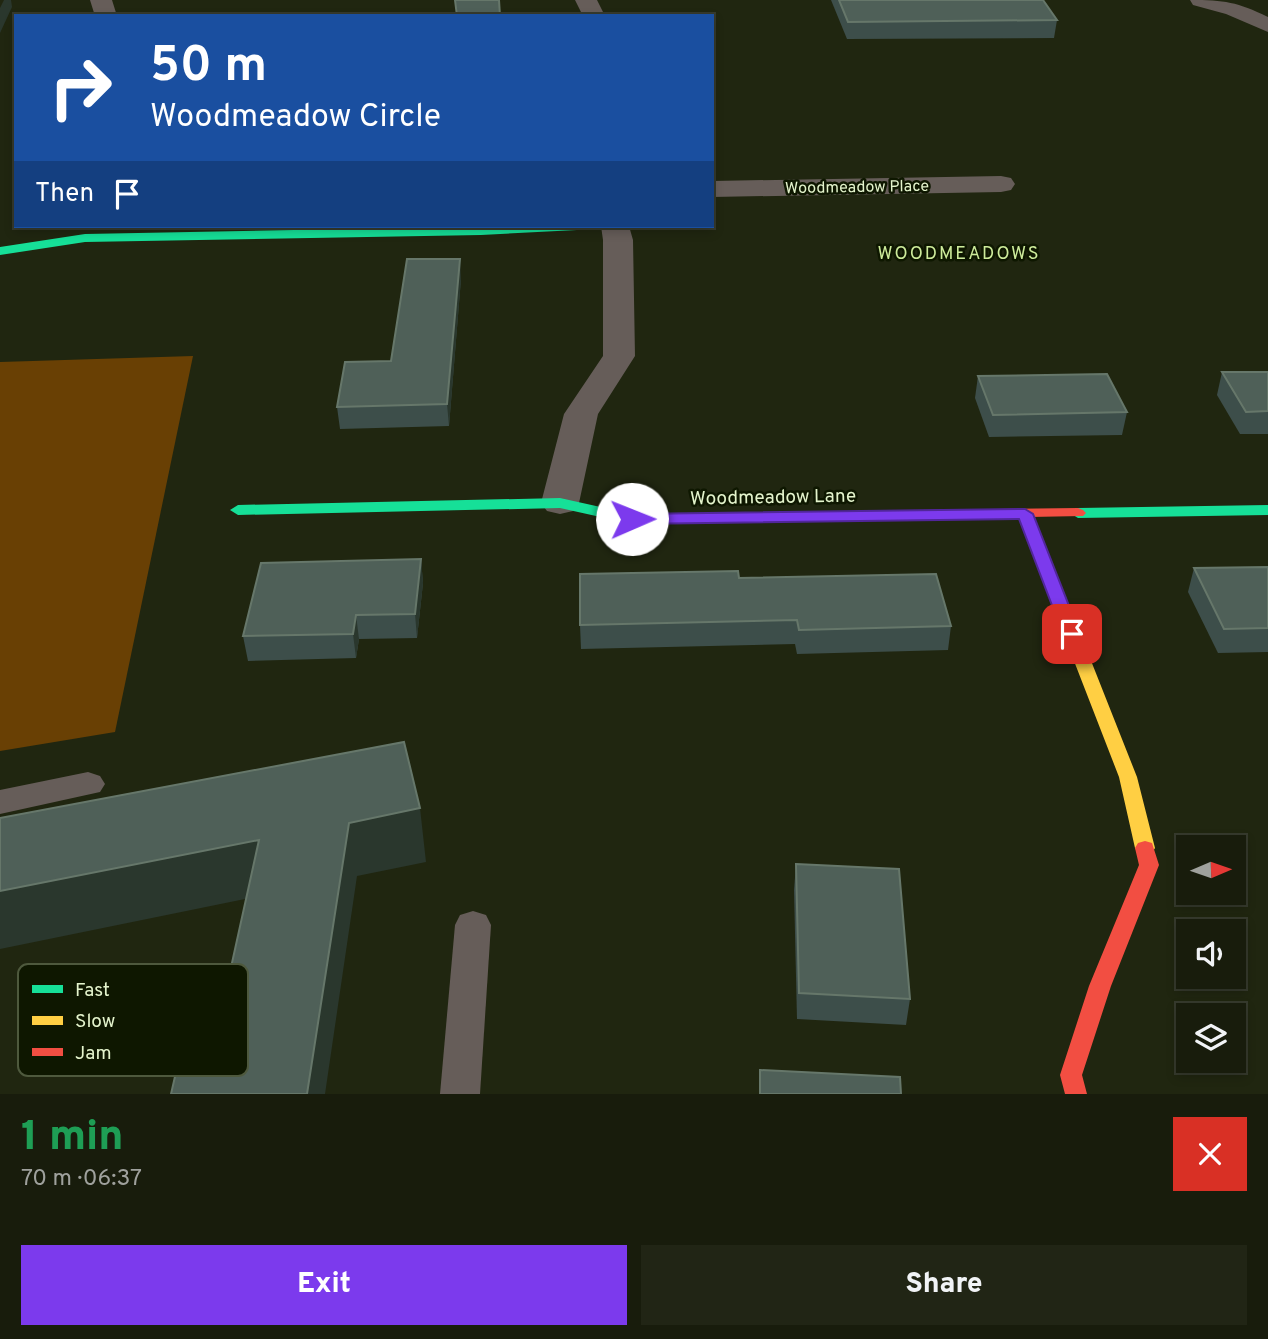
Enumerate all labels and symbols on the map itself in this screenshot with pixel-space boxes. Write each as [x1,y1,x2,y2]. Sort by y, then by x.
street label: Woodmeadow Place [785,177,929,199]
district label: WOODMEADOWS [877,243,1041,266]
position arrow [595,482,669,556]
street label: Woodmeadow Lane [690,485,856,511]
pin [1042,604,1102,664]
north arrow [1176,835,1246,905]
legend [18,964,248,1076]
text: Fast [75,979,110,1003]
text: Slow [75,1010,115,1034]
text: Jam [75,1042,112,1066]

